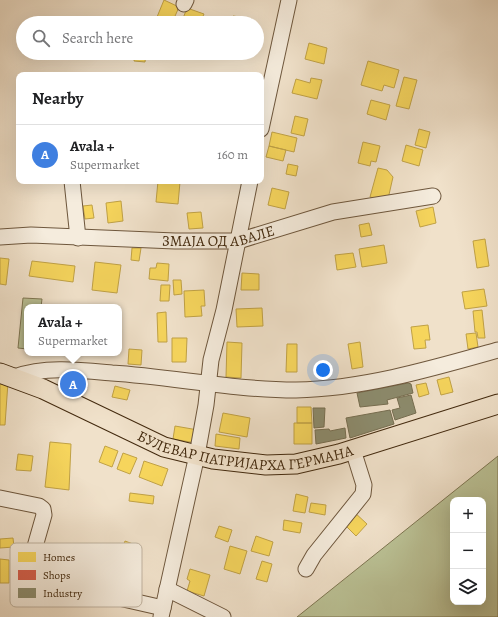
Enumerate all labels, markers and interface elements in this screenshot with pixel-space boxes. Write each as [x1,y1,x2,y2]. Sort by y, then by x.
search box [16,16,264,60]
icon: search [30,27,52,49]
text: Search here [62,28,133,48]
text: Nearby [32,87,83,110]
text: Avala + [70,136,114,156]
text: A [41,146,49,163]
text: 160 m [217,146,248,163]
text: Supermarket [70,156,140,173]
street label: ЗМАЈА ОД АВАЛЕ [162,220,277,251]
popup [24,304,122,356]
text: Avala + [38,312,83,332]
text: Supermarket [38,332,108,349]
your location [313,360,333,380]
pin: A [60,369,86,399]
street label: БУЛЕВАР ПАТРИЈАРХА ГЕРМАНА [134,426,356,475]
map controls [450,497,486,605]
button: + [450,497,486,533]
button: − [450,533,486,569]
legend [10,543,142,607]
text: Homes [43,550,75,565]
text: Shops [43,568,70,583]
button: layers [450,569,486,605]
text: Industry [43,586,82,601]

